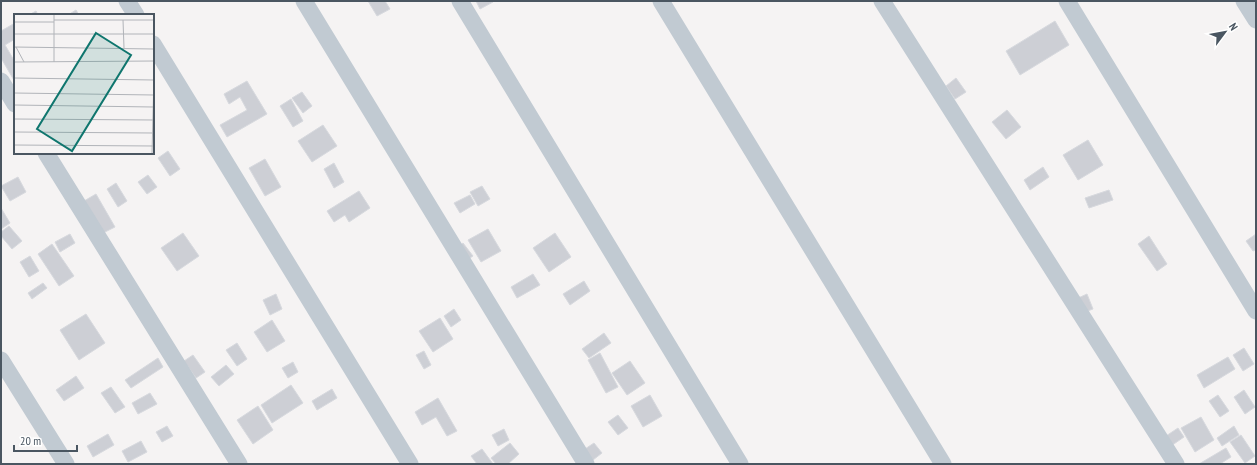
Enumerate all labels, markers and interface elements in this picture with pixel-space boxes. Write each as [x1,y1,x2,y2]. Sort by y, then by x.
north arrow [1205,12,1245,52]
inset map [14,14,154,154]
text: N [1226,20,1241,33]
scale bar [14,427,77,453]
text: 20 m [20,433,41,448]

